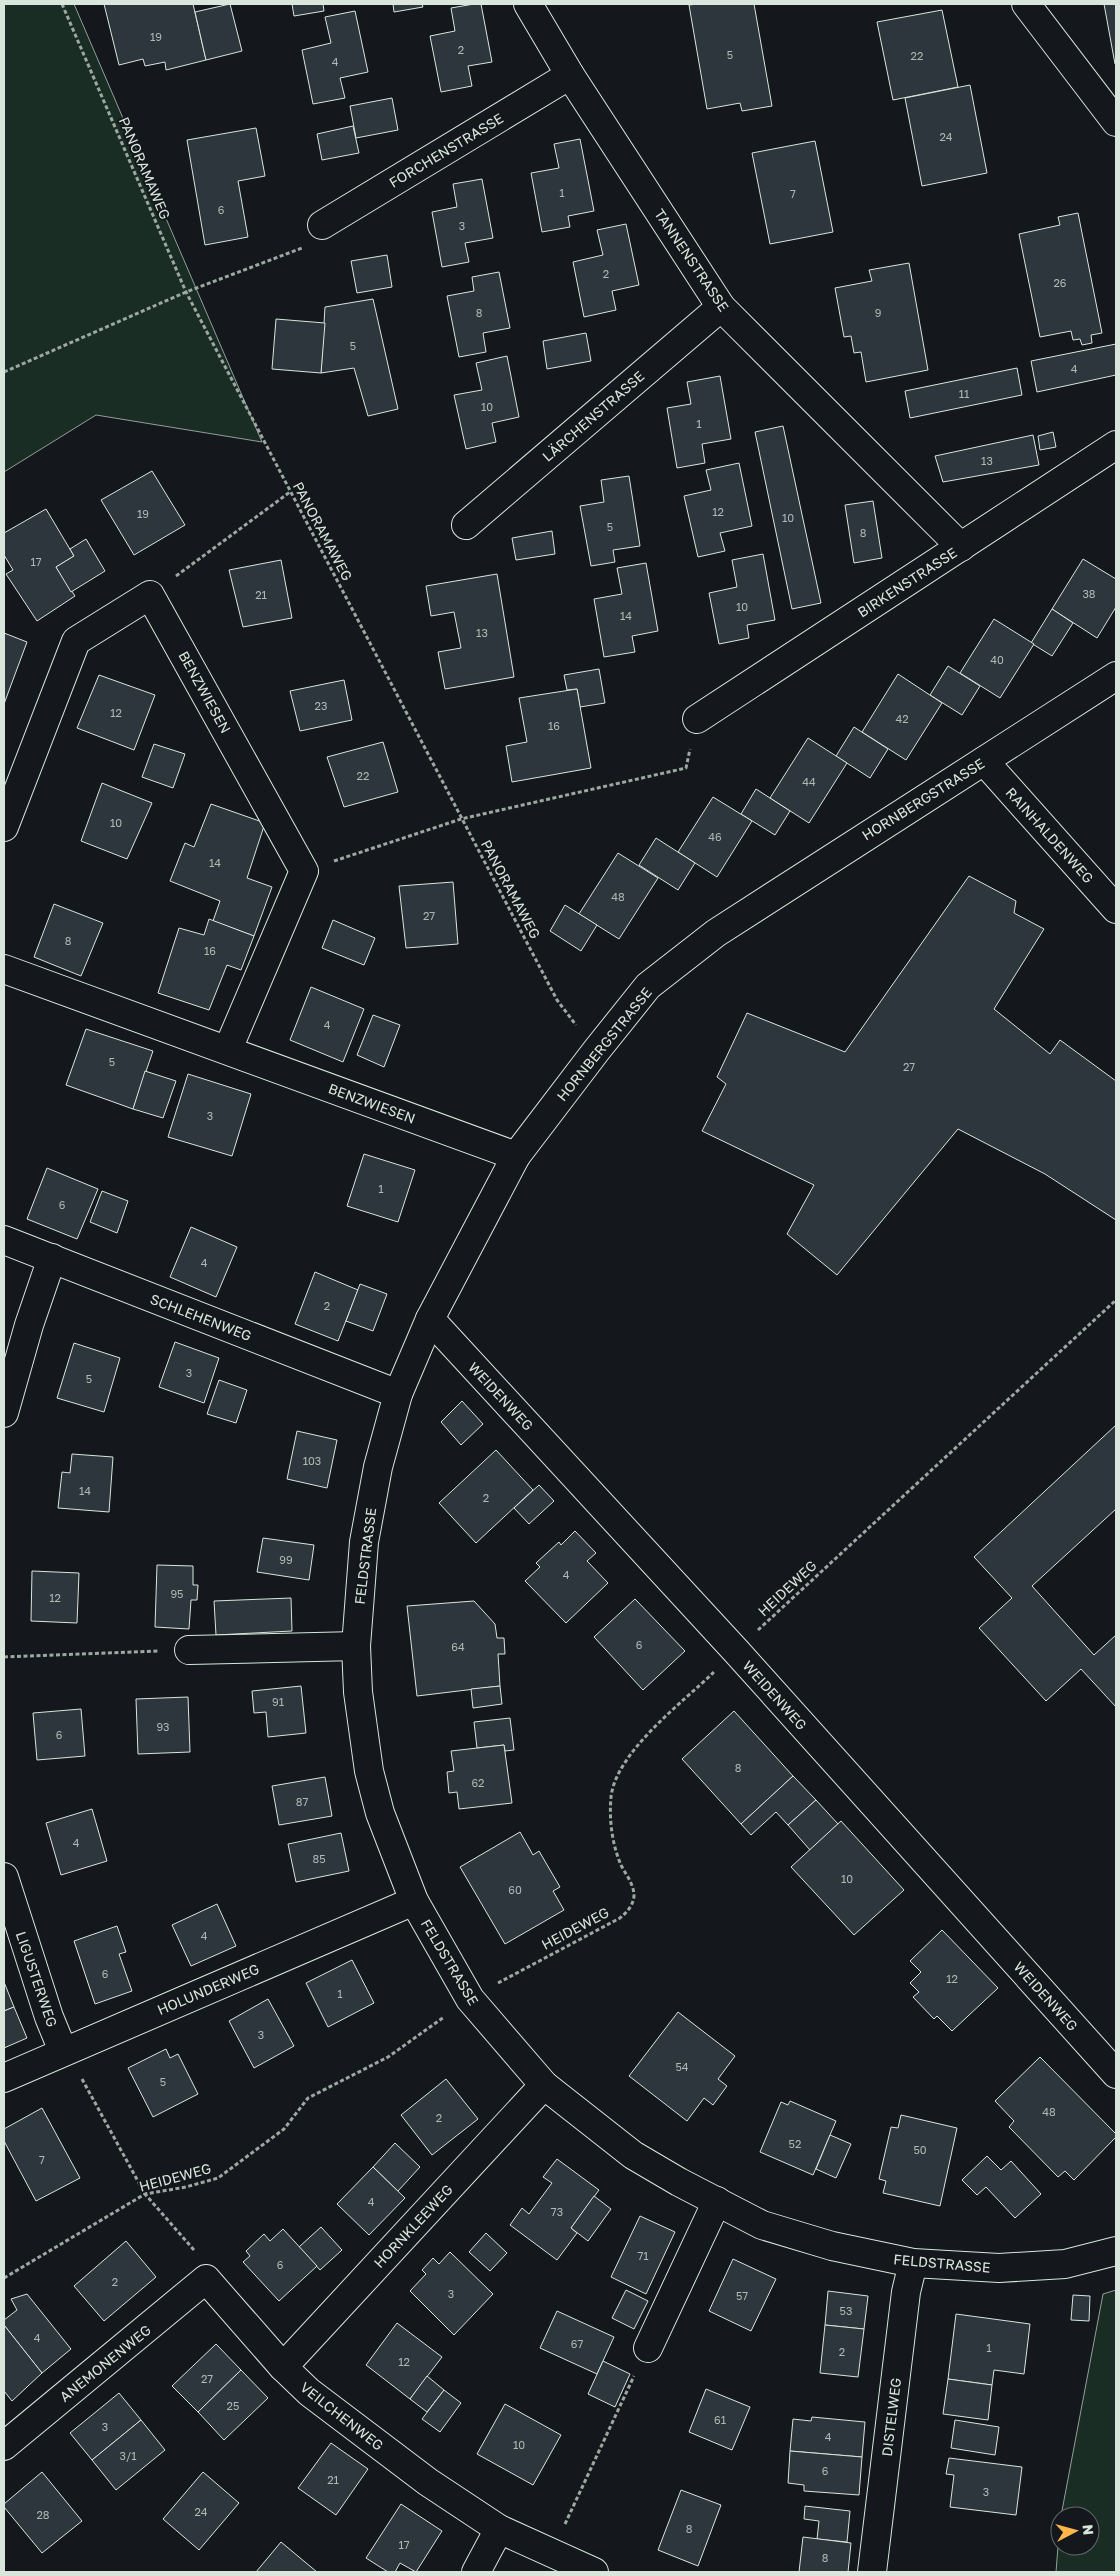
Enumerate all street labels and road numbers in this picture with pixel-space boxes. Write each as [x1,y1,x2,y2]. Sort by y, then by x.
street label: FORCHENSTRASSE [386,109,506,191]
street label: PANORAMAWEG [116,114,174,222]
street label: TANNENSTRASSE [651,205,733,315]
street label: LÄRCHENSTRASSE [539,367,647,465]
street label: PANORAMAWEG [290,479,356,584]
street label: BIRKENSTRASSE [854,544,960,620]
street label: BENZWIESEN [175,648,235,736]
street label: HORNBERGSTRASSE [859,754,987,844]
street label: RAINHALDENWEG [1003,784,1097,886]
street label: PANORAMAWEG [478,837,544,942]
street label: HORNBERGSTRASSE [553,984,655,1104]
street label: BENZWIESEN [326,1079,418,1127]
street label: SCHLEHENWEG [148,1290,254,1344]
street label: WEIDENWEG [465,1358,537,1434]
street label: FELDSTRASSE [351,1507,379,1605]
street label: HEIDEWEG [754,1557,820,1619]
street label: WEIDENWEG [740,1657,811,1733]
street label: HEIDEWEG [538,1903,612,1953]
street label: FELDSTRASSE [418,1916,482,2008]
street label: LIGUSTERWEG [13,1929,61,2029]
street label: WEIDENWEG [1011,1958,1082,2034]
street label: HOLUNDERWEG [154,1960,262,2018]
street label: HEIDEWEG [137,2159,213,2195]
street label: HORNKLEEWEG [370,2181,456,2271]
street label: FELDSTRASSE [893,2250,991,2276]
street label: ANEMONENWEG [56,2321,154,2405]
street label: DISTELWEG [878,2377,904,2457]
street label: VEILCHENWEG [297,2378,387,2454]

